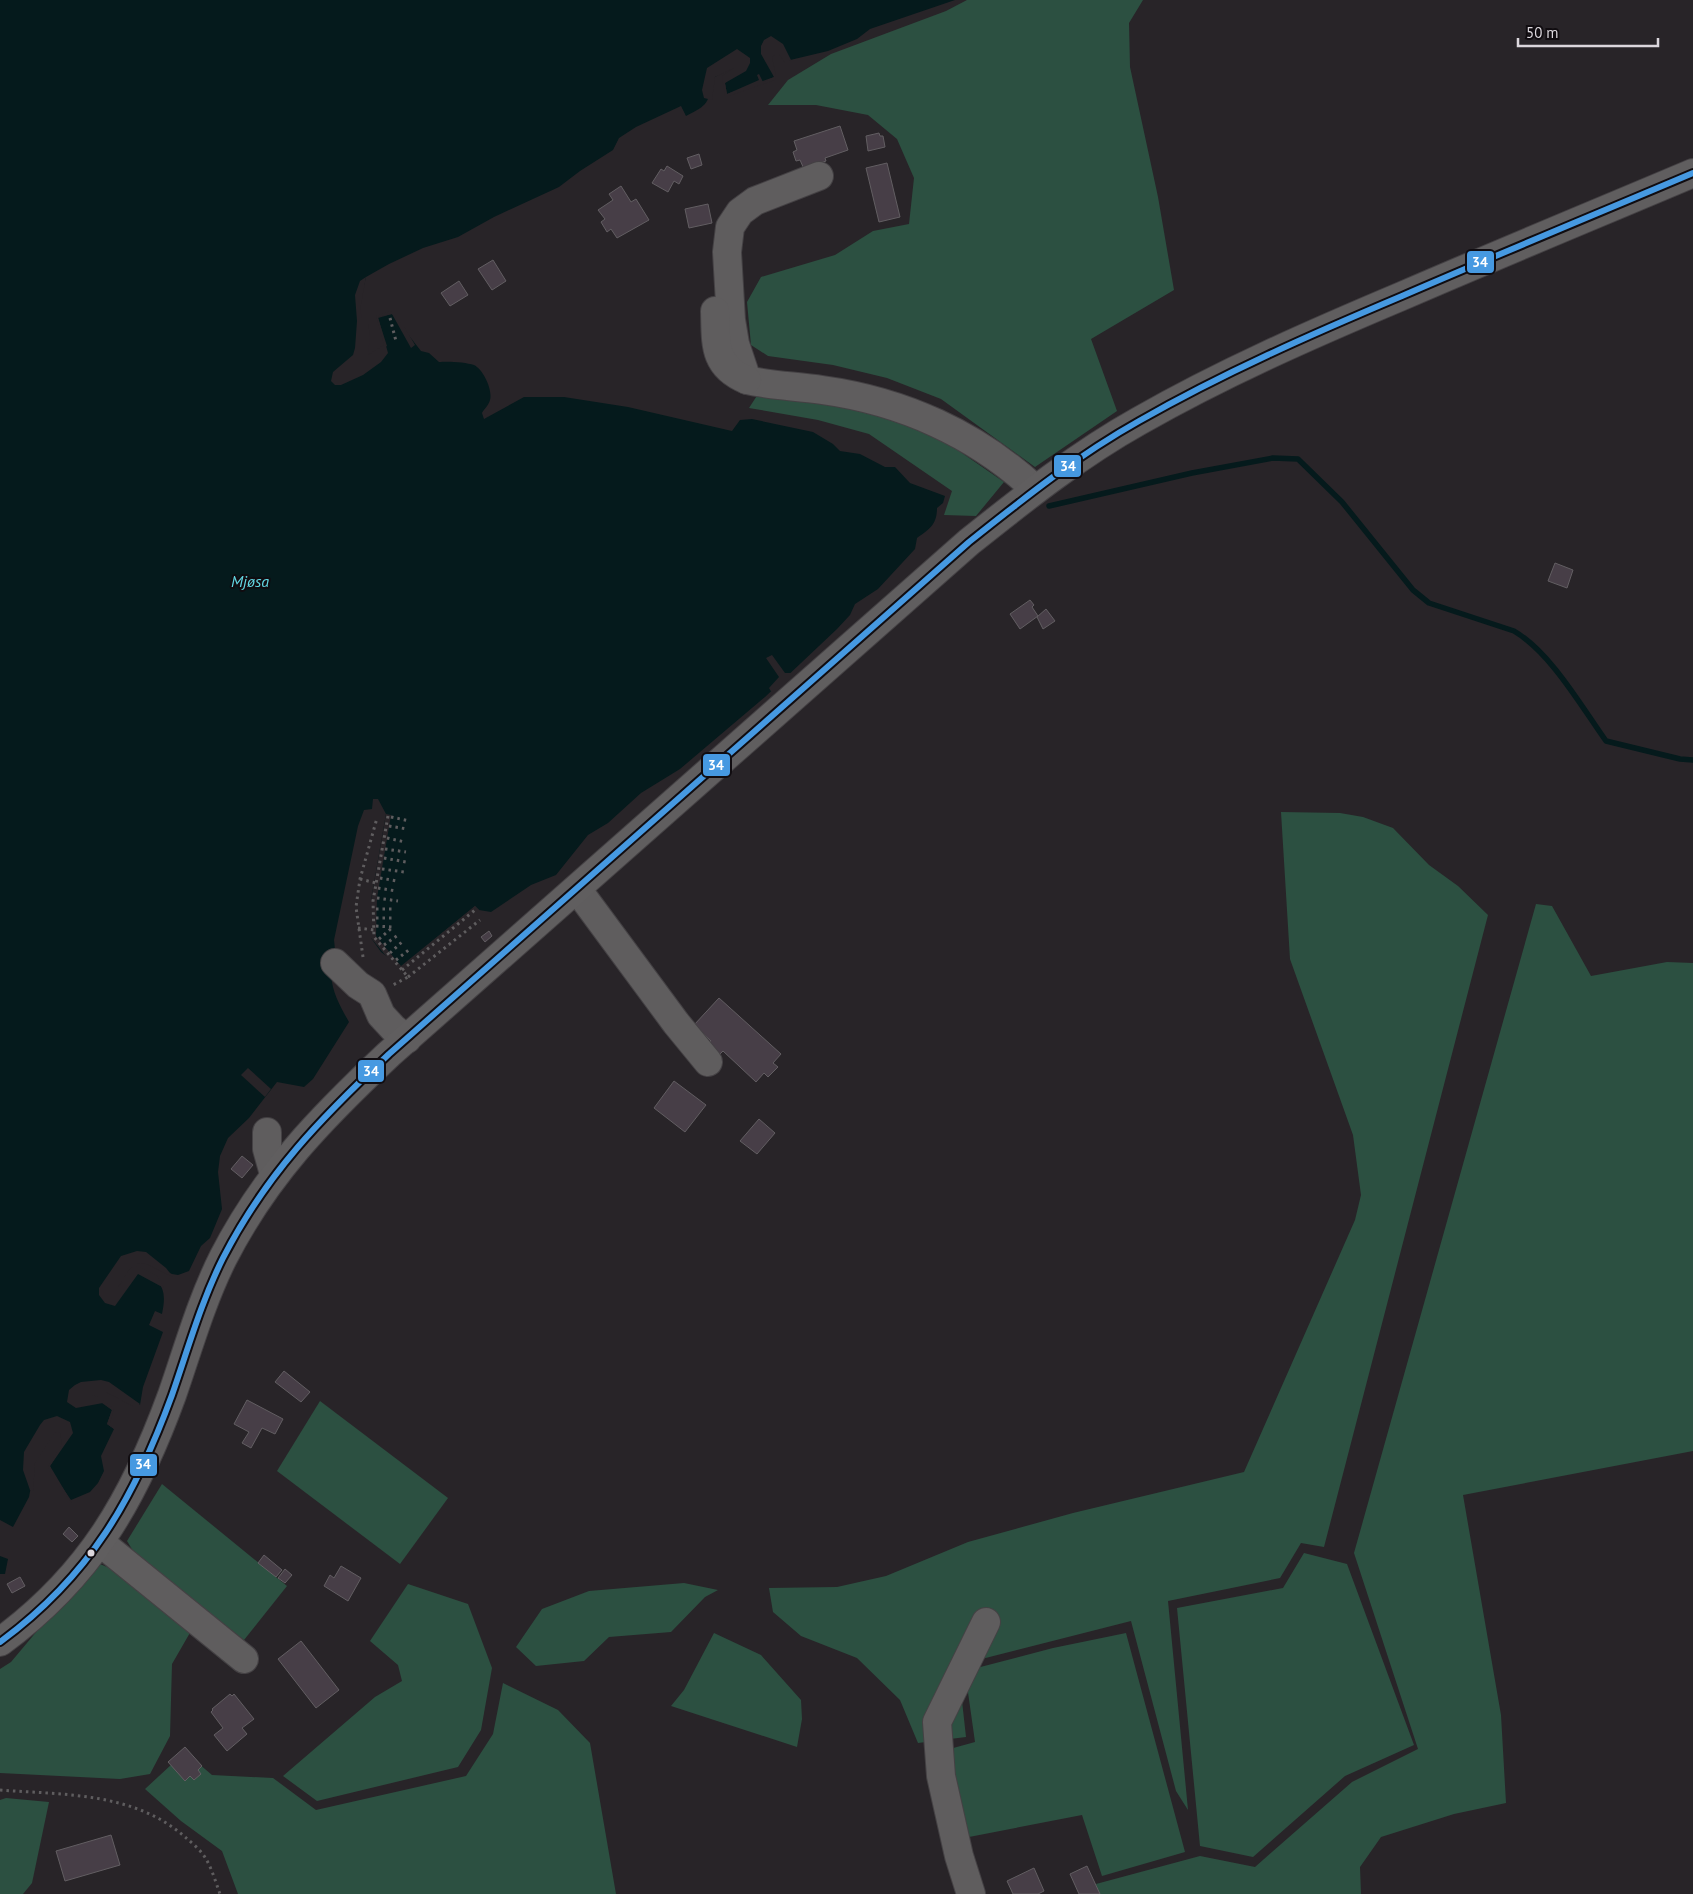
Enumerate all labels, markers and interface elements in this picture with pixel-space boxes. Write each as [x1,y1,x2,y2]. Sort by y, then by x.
scale bar [1518,15,1658,47]
text: 50 m [1526,23,1559,42]
line badge: 34 [1466,250,1495,274]
text: 34 [1472,253,1488,271]
line badge: 34 [1053,454,1082,478]
text: 34 [1060,457,1076,475]
water label: Mjøsa [231,571,269,591]
line badge: 34 [702,753,731,777]
text: 34 [708,756,724,774]
line badge: 34 [357,1059,385,1083]
text: 34 [363,1062,379,1080]
line badge: 34 [129,1453,158,1477]
text: 34 [135,1455,151,1473]
unlabelled marker [86,1548,96,1558]

